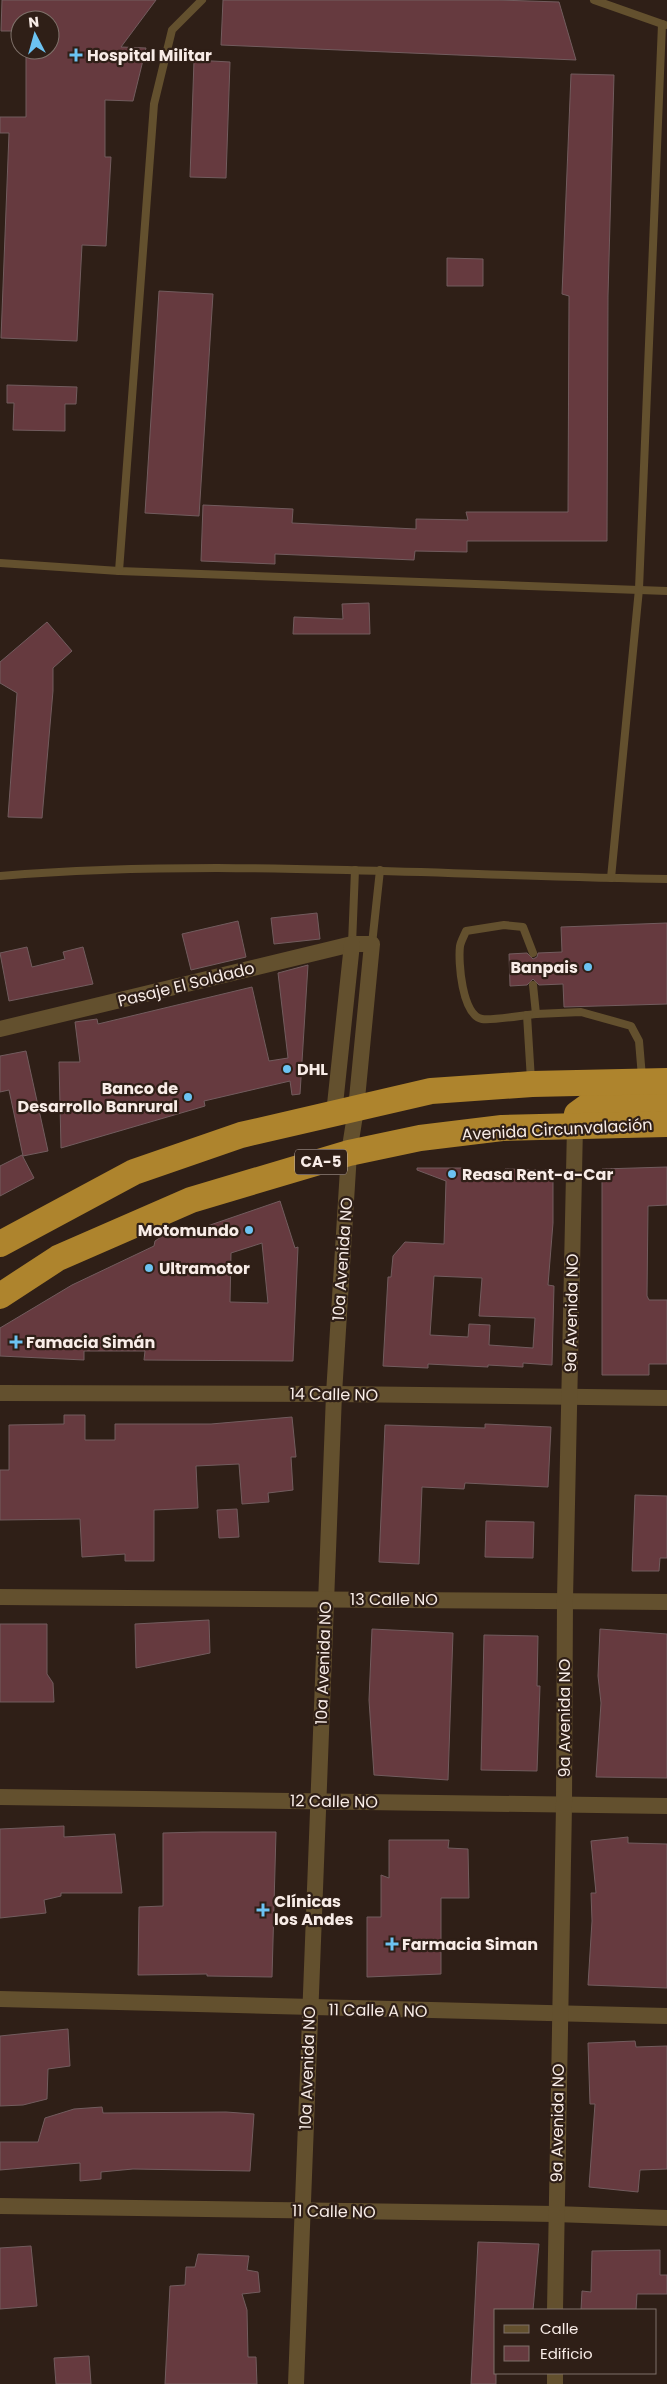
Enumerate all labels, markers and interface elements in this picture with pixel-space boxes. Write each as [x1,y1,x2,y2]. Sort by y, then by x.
north arrow [10,10,60,60]
text: N [27,12,40,33]
place label: Hospital Militar [87,44,212,67]
marker: Hospital Militar [69,48,83,62]
street label: Pasaje El Soldado [115,956,257,1013]
place label: Banpais [510,956,578,979]
marker: Banpais [582,961,594,973]
place label: DHL [297,1058,328,1081]
marker: DHL [281,1063,293,1075]
place label: Banco de Desarrollo Banrural [18,1077,178,1118]
marker: Banco de Desarrollo Banrural [182,1091,194,1103]
street label: Avenida Circunvalación [461,1113,653,1146]
road number: CA-5 [295,1150,347,1174]
place label: Reasa Rent-a-Car [462,1163,613,1186]
marker: Reasa Rent-a-Car [446,1168,458,1180]
street label: 10a Avenida NO [327,1196,358,1322]
place label: Motomundo [138,1219,239,1242]
marker: Motomundo [243,1224,255,1236]
street label: 9a Avenida NO [559,1253,584,1373]
place label: Ultramotor [159,1257,250,1280]
marker: Ultramotor [143,1262,155,1274]
place label: Famacia Simán [26,1331,155,1354]
marker: Famacia Simán [10,1336,22,1348]
street label: 14 Calle NO [290,1382,378,1407]
street label: 13 Calle NO [350,1588,438,1611]
street label: 10a Avenida NO [310,1601,337,1725]
street label: 9a Avenida NO [553,1659,576,1777]
street label: 12 Calle NO [290,1789,378,1814]
place label: Clínicas los Andes [274,1890,354,1931]
marker: Clínicas los Andes [256,1903,270,1917]
place label: Farmacia Siman [402,1933,538,1956]
marker: Farmacia Siman [386,1938,398,1950]
street label: 11 Calle A NO [328,1998,427,2023]
street label: 10a Avenida NO [294,2006,321,2130]
street label: 9a Avenida NO [545,2063,570,2183]
street label: 11 Calle NO [292,2199,376,2224]
legend [494,2309,657,2374]
text: Calle [540,2318,578,2339]
text: Edificio [540,2343,593,2364]

